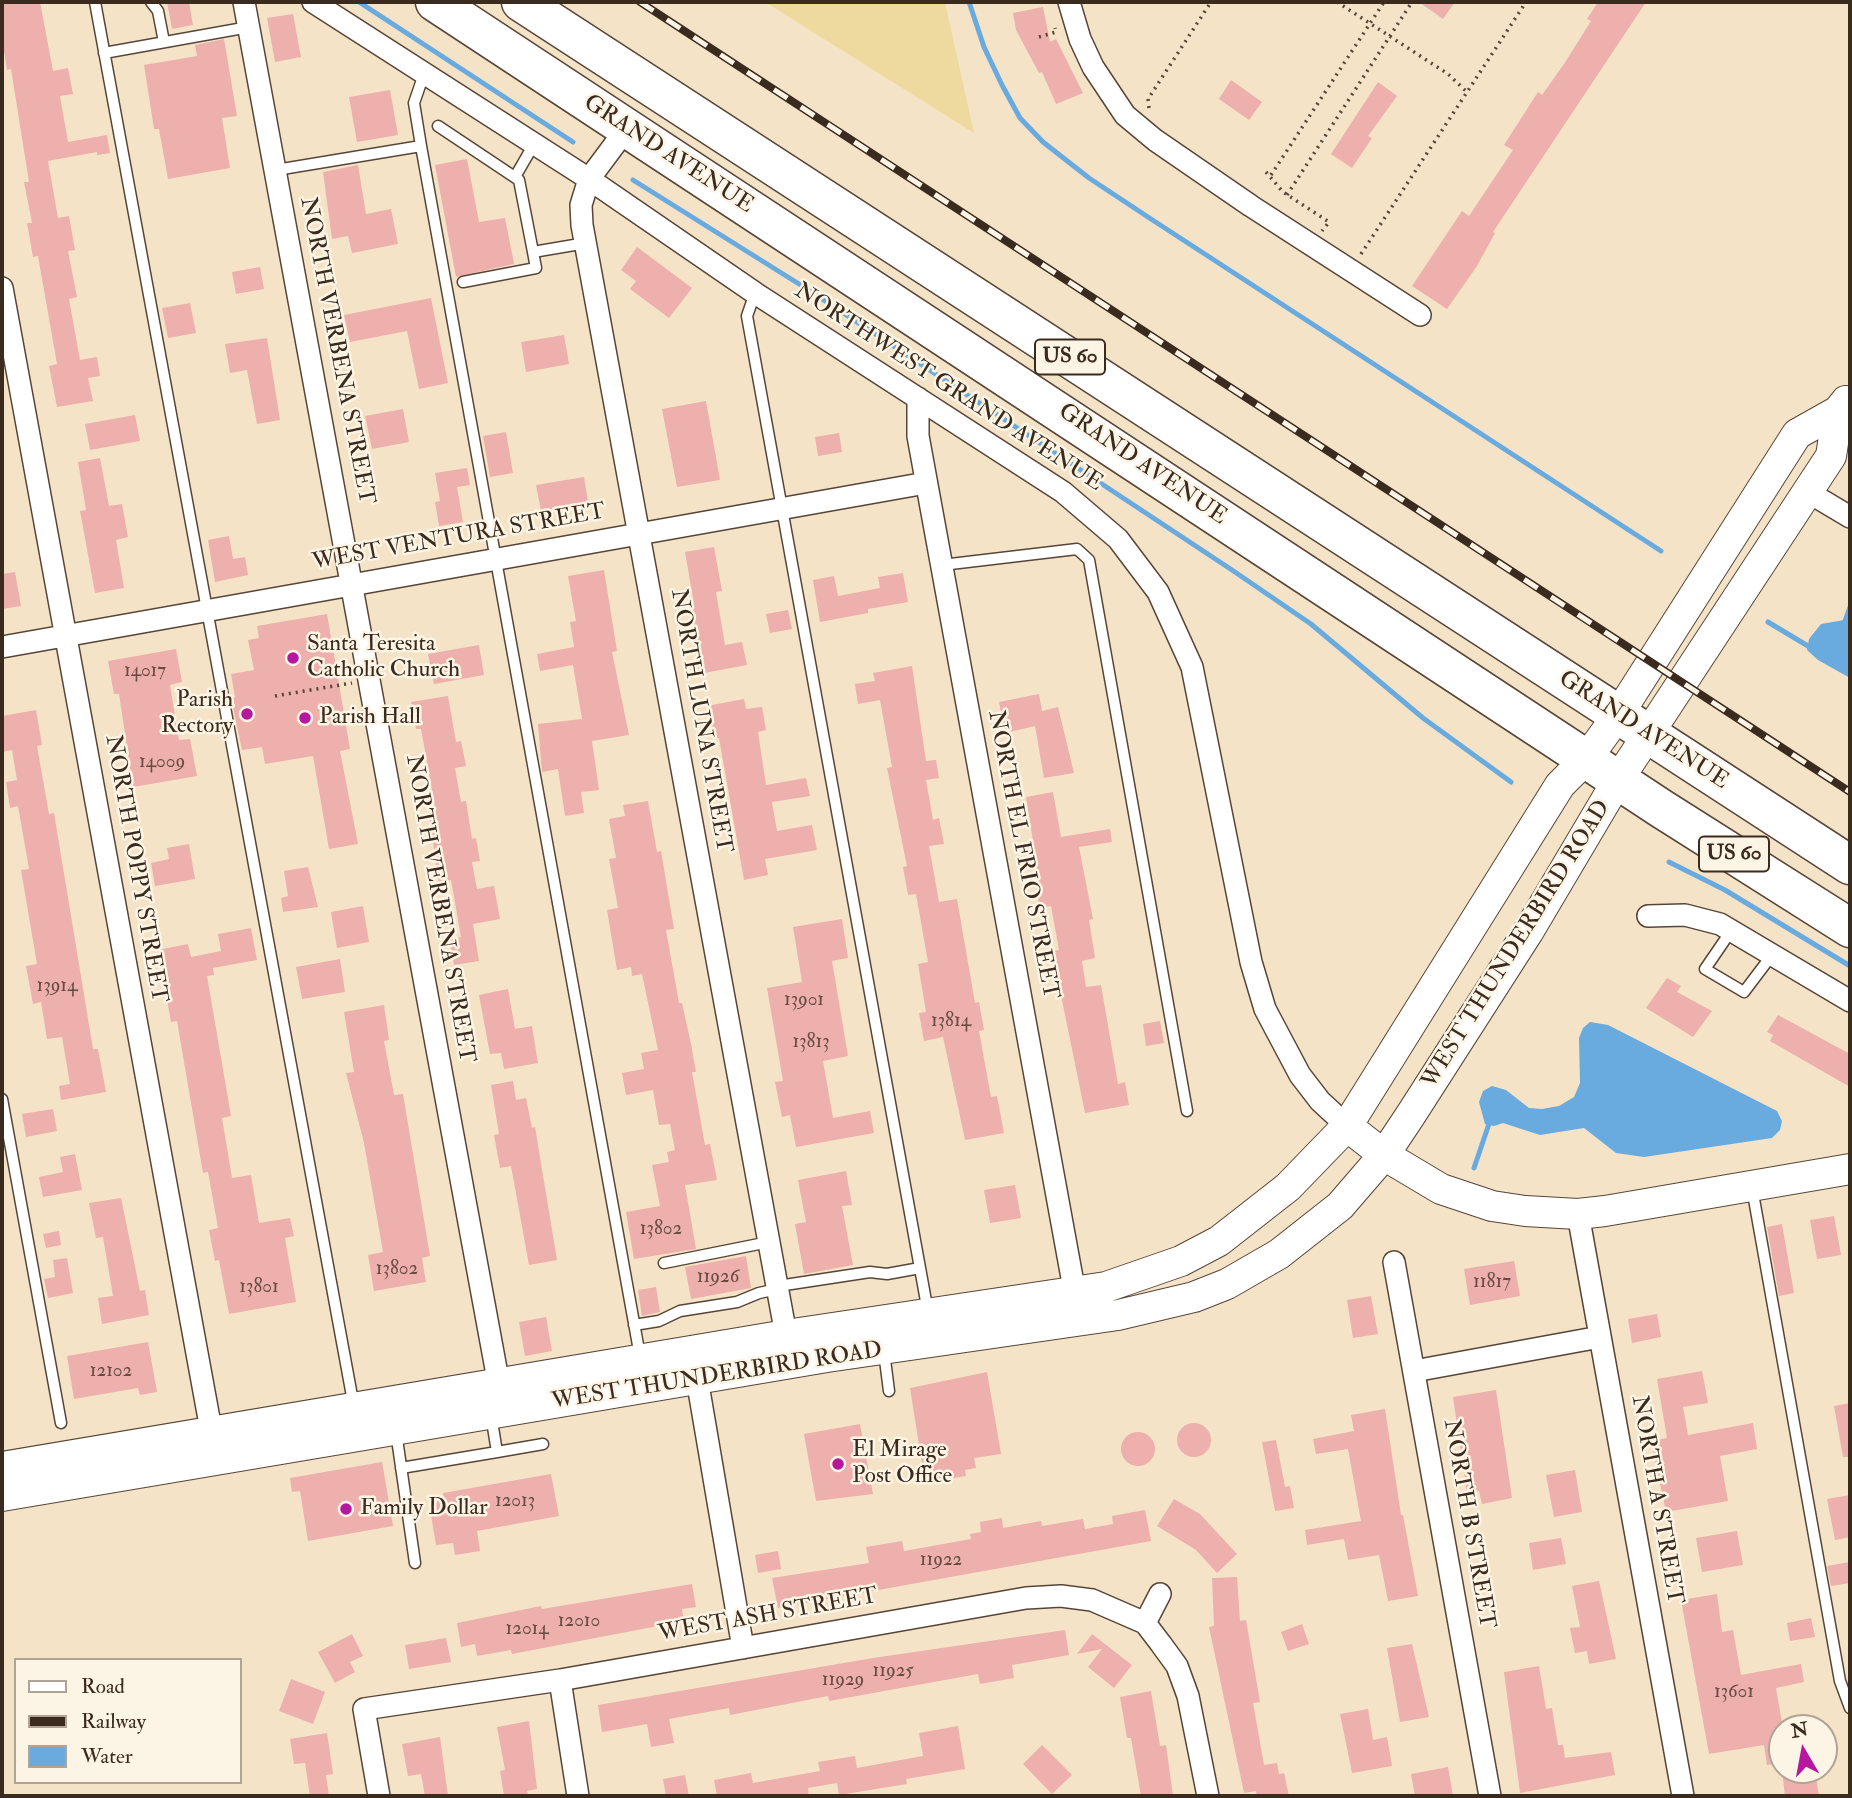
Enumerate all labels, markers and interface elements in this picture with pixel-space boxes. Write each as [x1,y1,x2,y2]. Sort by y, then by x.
street label: GRAND AVENUE [578,90,758,220]
street label: NORTH VERBENA STREET [293,195,379,507]
street label: NORTHWEST GRAND AVENUE [789,278,1107,498]
road number: US 60 [1035,340,1105,374]
street label: GRAND AVENUE [1053,398,1231,532]
street label: WEST VENTURA STREET [310,499,608,577]
street label: NORTH LUNA STREET [663,587,737,855]
place label: Santa Teresita Catholic Church [307,631,460,685]
marker: Santa Teresita Catholic Church [285,650,301,666]
house number: 14017 [124,661,166,683]
street label: GRAND AVENUE [1553,666,1733,796]
place label: Parish Rectory [161,687,233,741]
place label: Parish Hall [319,704,421,732]
marker: Parish Rectory [239,706,255,722]
street label: NORTH EL FRIO STREET [980,708,1064,1002]
marker: Parish Hall [297,710,313,726]
street label: NORTH POPPY STREET [98,733,172,1005]
house number: 14009 [139,752,185,774]
street label: NORTH VERBENA STREET [398,753,480,1065]
street label: WEST THUNDERBIRD ROAD [1417,796,1617,1094]
road number: US 60 [1699,836,1769,872]
house number: 13914 [37,976,77,998]
house number: 13901 [784,990,824,1012]
house number: 13814 [931,1011,971,1033]
house number: 13813 [792,1032,830,1054]
house number: 13802 [640,1219,682,1241]
house number: 13802 [376,1259,418,1281]
house number: 11926 [697,1267,739,1289]
house number: 11817 [1473,1272,1511,1294]
house number: 13801 [239,1277,279,1299]
street label: WEST THUNDERBIRD ROAD [550,1337,884,1417]
house number: 12102 [90,1361,132,1383]
street label: NORTH A STREET [1624,1393,1688,1607]
street label: NORTH B STREET [1436,1417,1500,1631]
place label: El Mirage Post Office [852,1437,952,1491]
marker: El Mirage Post Office [830,1456,846,1472]
house number: 12013 [495,1491,535,1513]
place label: Family Dollar [360,1495,487,1523]
marker: Family Dollar [338,1501,354,1517]
house number: 11922 [920,1550,962,1572]
street label: WEST ASH STREET [656,1583,880,1649]
house number: 12010 [558,1611,600,1633]
house number: 12014 [505,1619,549,1641]
legend [14,1658,242,1784]
house number: 11925 [872,1661,914,1683]
house number: 11929 [822,1670,864,1692]
text: Road [81,1673,125,1700]
house number: 13601 [1714,1682,1754,1704]
text: Railway [81,1708,146,1735]
north arrow [1768,1714,1838,1784]
text: N [1789,1717,1810,1744]
text: Water [81,1743,133,1770]

